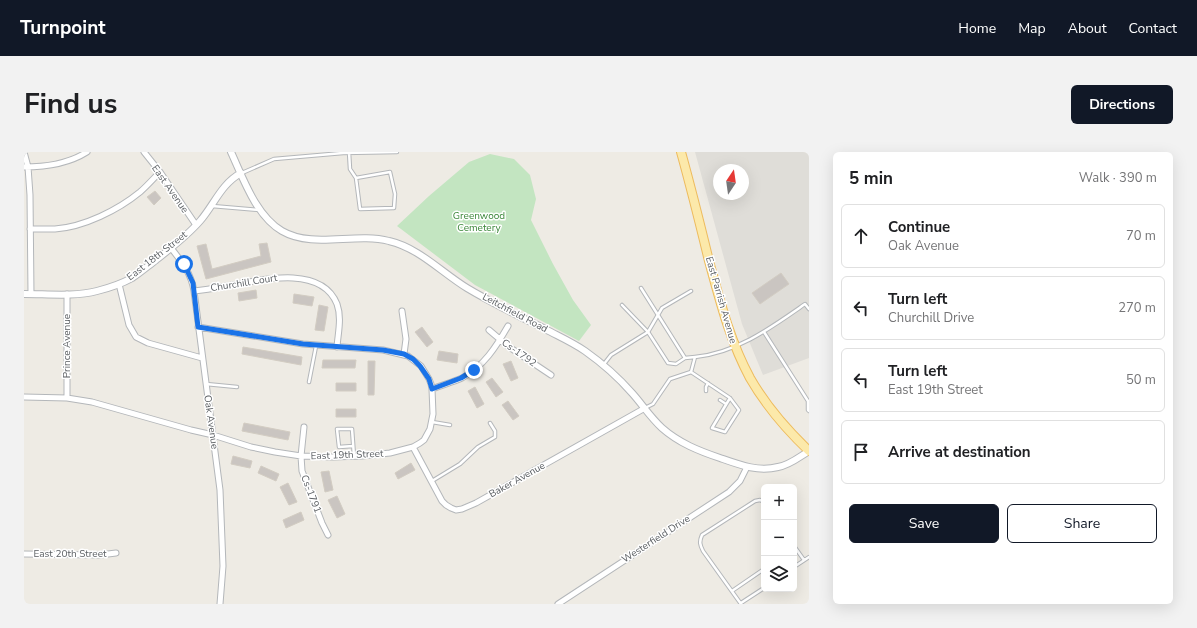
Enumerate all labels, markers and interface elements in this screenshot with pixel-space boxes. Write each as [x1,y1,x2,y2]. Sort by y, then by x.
text: Turnpoint [20,15,106,41]
text: Home [958,19,996,38]
text: Map [1018,19,1046,38]
text: About [1068,19,1107,38]
text: Contact [1129,19,1177,38]
text: Find us [24,85,118,123]
button: Directions [1071,85,1173,124]
street label: East Avenue [148,162,192,216]
north arrow [713,164,749,200]
text: 5 min [849,167,893,190]
text: Walk · 390 m [1079,169,1157,187]
park label: Greenwood Cemetery [453,209,505,235]
text: Continue [888,217,950,237]
icon: ahead [850,225,872,247]
text: 70 m [1126,227,1156,245]
street label: East 18th Street [124,228,190,284]
text: Oak Avenue [888,237,959,255]
route start [175,255,193,273]
street label: East Parrish Avenue [702,255,740,345]
street label: Churchill Court [210,271,279,295]
text: Turn left [888,289,947,309]
street label: Leitchfield Road [480,290,550,336]
icon: left [850,297,872,319]
text: 270 m [1118,299,1156,317]
text: Churchill Drive [888,309,974,327]
street label: Prince Avenue [60,314,74,378]
street label: Cs-1792 [499,336,539,370]
route end [465,361,483,379]
text: Turn left [888,361,947,381]
icon: left [850,369,872,391]
text: 50 m [1126,371,1156,389]
text: East 19th Street [888,381,983,399]
street label: Oak Avenue [200,394,222,450]
icon: arrive [850,441,872,463]
text: Arrive at destination [888,442,1031,462]
street label: East 19th Street [310,447,384,463]
street label: Baker Avenue [486,459,548,501]
street label: Cs-1791 [297,473,325,515]
map controls [761,484,797,592]
button: + [761,484,797,520]
button: Save [849,504,999,543]
button: Share [1007,504,1157,543]
street label: Westerfield Drive [619,512,693,566]
button: − [761,520,797,556]
street label: East 20th Street [34,547,107,561]
button: layers [761,556,797,592]

